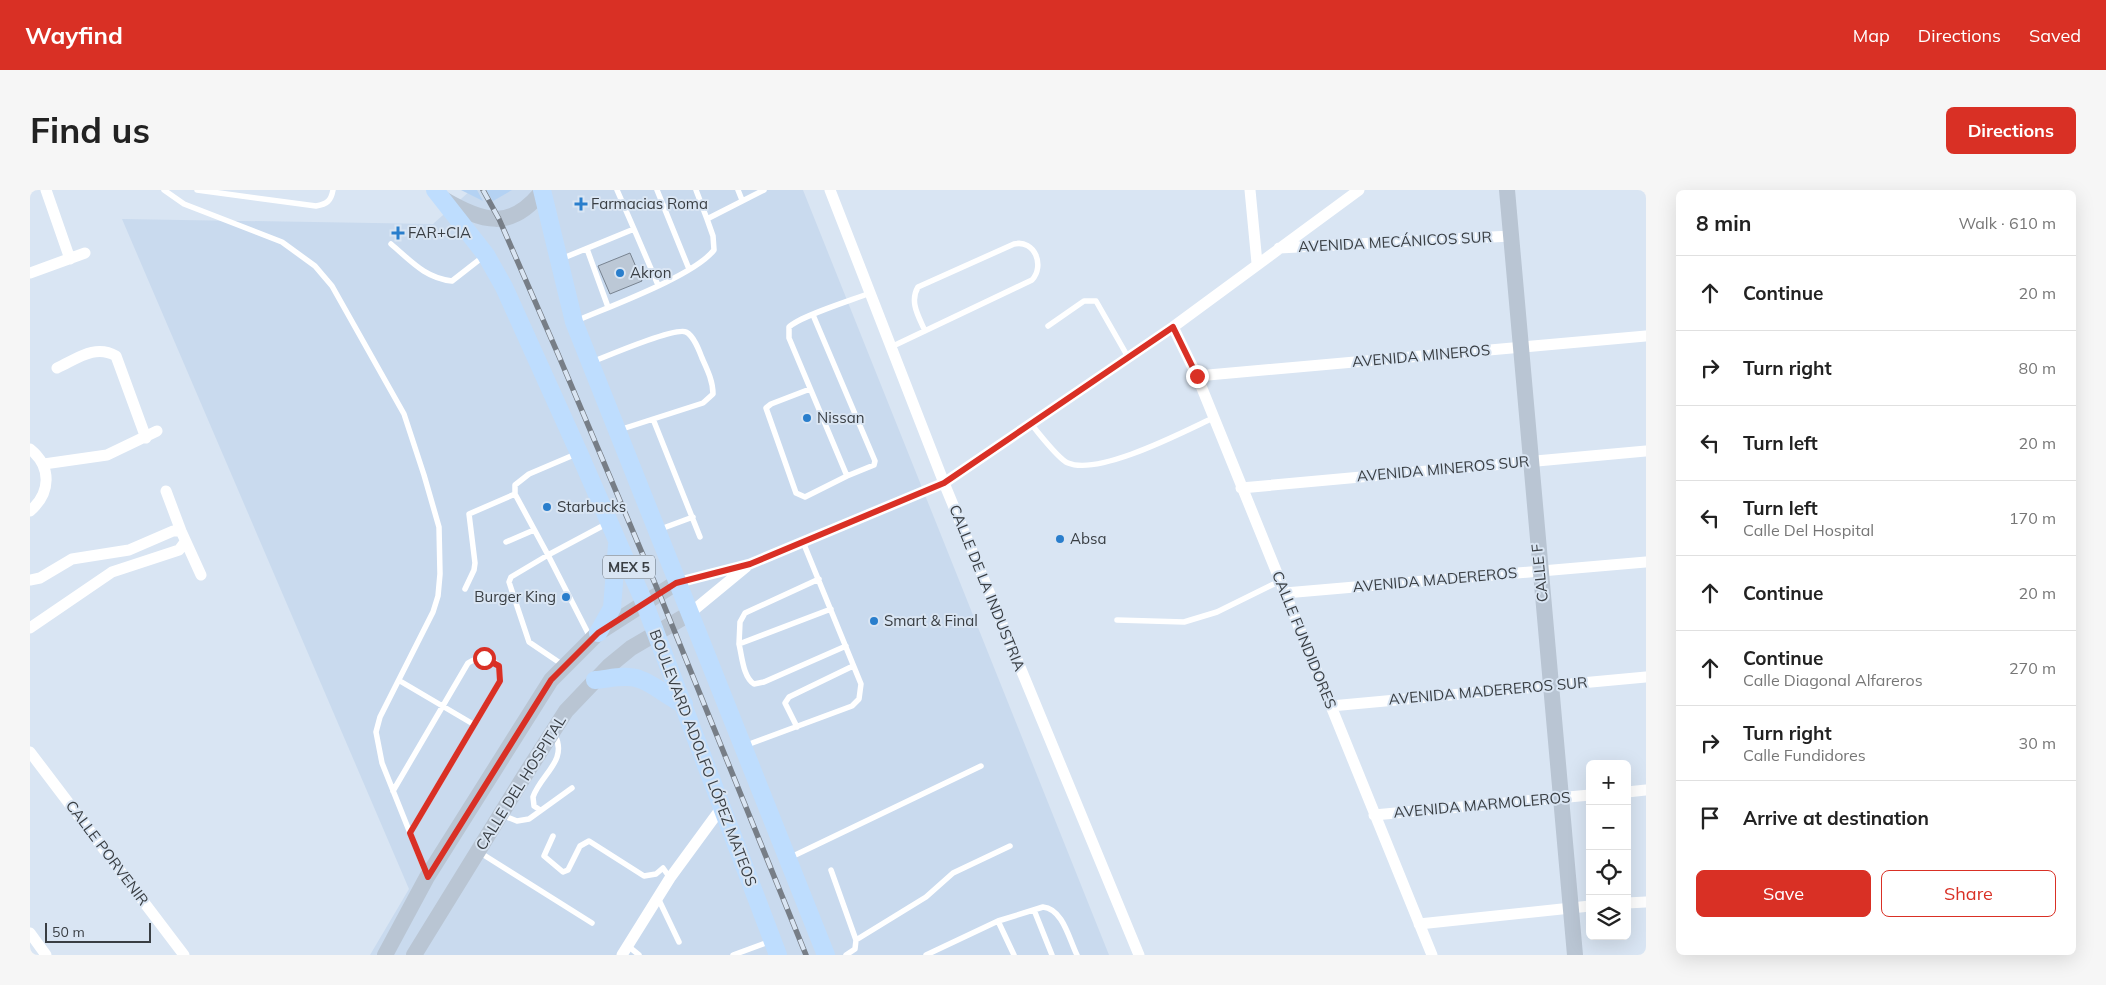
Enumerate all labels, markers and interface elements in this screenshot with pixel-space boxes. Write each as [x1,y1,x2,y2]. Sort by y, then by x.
text: Wayfind [25,20,123,50]
text: Map [1853,24,1890,47]
text: Directions [1918,24,2001,47]
text: Saved [2029,24,2081,47]
button: Directions [1946,107,2076,154]
text: Find us [30,108,150,152]
place label: Farmacias Roma [591,194,708,213]
marker: Farmacias Roma [575,198,587,210]
text: 8 min [1696,210,1751,236]
text: Walk · 610 m [1958,213,2056,233]
place label: FAR+CIA [408,223,471,242]
marker: FAR+CIA [392,227,404,239]
street label: AVENIDA MECÁNICOS SUR [1298,227,1492,256]
place label: Akron [630,263,671,282]
marker: Akron [614,267,626,279]
icon: ahead [1696,279,1724,307]
text: Continue [1743,281,1823,305]
text: 20 m [2019,283,2056,303]
street label: AVENIDA MINEROS [1351,340,1491,371]
icon: right [1696,354,1724,382]
text: Turn right [1743,356,1832,380]
text: 80 m [2019,358,2056,378]
route end [1186,365,1209,388]
place label: Nissan [817,408,864,427]
marker: Nissan [801,412,813,424]
icon: left [1696,429,1724,457]
text: Turn left [1743,431,1818,455]
text: 20 m [2019,433,2056,453]
street label: AVENIDA MINEROS SUR [1356,451,1530,486]
text: Turn left [1743,496,1818,520]
place label: Starbucks [557,497,626,516]
marker: Starbucks [541,501,553,513]
street label: CALLE DE LA INDUSTRIA [945,502,1030,674]
icon: left [1696,504,1724,532]
text: 170 m [2009,508,2056,528]
text: Calle Del Hospital [1743,520,1874,540]
place label: Absa [1070,529,1106,548]
marker: Absa [1054,533,1066,545]
street label: CALLE F [1527,543,1552,603]
road number: MEX 5 [603,556,655,578]
street label: AVENIDA MADEREROS [1352,563,1518,596]
street label: CALLE FUNDIDORES [1268,568,1341,712]
icon: ahead [1696,579,1724,607]
text: Continue [1743,581,1823,605]
text: 20 m [2019,583,2056,603]
place label: Burger King [474,587,556,606]
marker: Burger King [560,591,572,603]
place label: Smart & Final [884,611,978,630]
marker: Smart & Final [868,615,880,627]
street label: BOULEVARD ADOLFO LÓPEZ MATEOS [646,627,761,889]
text: Continue [1743,646,1823,670]
route start [473,647,496,670]
icon: ahead [1696,654,1724,682]
text: 270 m [2009,658,2056,678]
text: Calle Diagonal Alfareros [1743,670,1923,690]
street label: AVENIDA MADEREROS SUR [1388,672,1588,709]
street label: CALLE DEL HOSPITAL [471,712,570,854]
text: Turn right [1743,721,1832,745]
icon: right [1696,729,1724,757]
text: 30 m [2019,733,2056,753]
text: Calle Fundidores [1743,745,1866,765]
map controls [1586,760,1631,940]
button: + [1586,760,1631,805]
street label: AVENIDA MARMOLEROS [1393,787,1571,822]
street label: CALLE PORVENIR [62,797,153,909]
icon: arrive [1696,804,1724,832]
button: − [1586,805,1631,850]
text: Arrive at destination [1743,806,1929,830]
button: locate [1586,850,1631,895]
button: Save [1696,870,1871,917]
button: Share [1881,870,2056,917]
button: layers [1586,895,1631,940]
scale bar [45,920,151,943]
text: 50 m [52,923,85,941]

